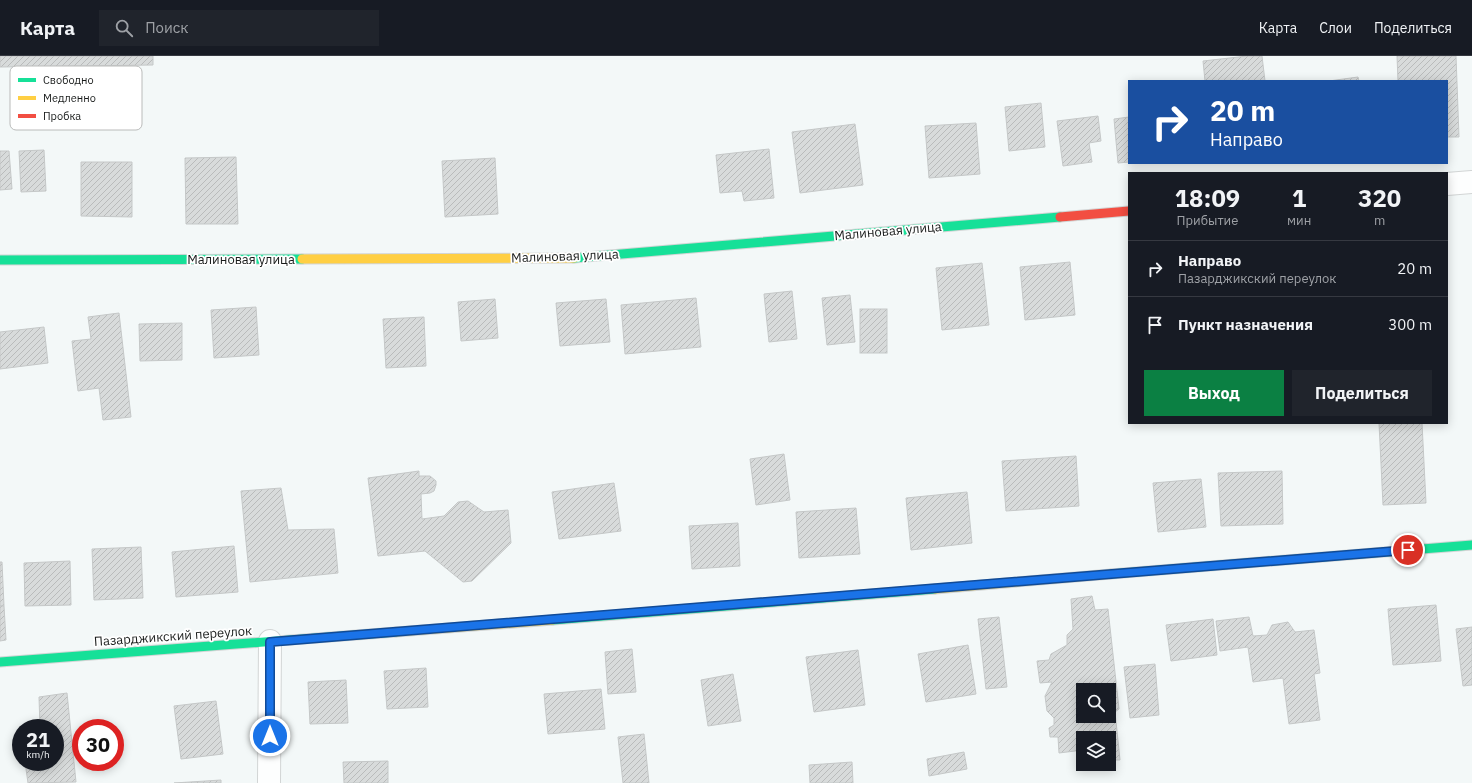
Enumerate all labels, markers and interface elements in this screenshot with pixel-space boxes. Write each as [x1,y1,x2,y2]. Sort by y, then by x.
search box [99,10,379,46]
text: Карта [20,16,75,40]
icon: search [113,17,135,39]
text: Поиск [145,18,189,37]
text: Карта [1259,19,1297,37]
text: Слои [1319,19,1352,37]
text: Поделиться [1374,19,1452,37]
legend [10,66,142,130]
text: Свободно [43,73,94,87]
text: Медленно [43,91,96,105]
text: 20 m [1210,92,1275,129]
icon: right [1144,96,1196,148]
text: Пробка [43,109,81,123]
text: Направо [1210,128,1283,151]
text: 18:09 [1175,182,1240,214]
text: 1 [1292,182,1306,214]
text: 320 [1358,182,1401,214]
text: Прибытие [1177,212,1238,229]
text: мин [1287,212,1311,229]
text: m [1374,212,1385,229]
street label: Малиновая улица [834,218,942,244]
street label: Малиновая улица [511,246,619,266]
street label: Малиновая улица [187,251,295,268]
text: Направо [1178,251,1241,270]
icon: right [1144,258,1166,280]
text: 20 m [1397,259,1432,278]
text: Пазарджикский переулок [1178,270,1337,287]
icon: arrive [1144,314,1166,336]
text: Пункт назначения [1178,315,1313,334]
text: 300 m [1388,315,1432,334]
button: Выход [1144,370,1284,416]
button: Поделиться [1292,370,1432,416]
pin [1391,533,1425,567]
icon: arrive [1397,539,1419,561]
street label: Пазарджикский переулок [93,622,253,650]
map controls [1076,683,1116,771]
button: search [1076,683,1116,723]
position arrow [249,715,291,757]
speed limit sign: 30 [72,719,124,771]
text: 21 [26,726,50,753]
button: layers [1076,731,1116,771]
text: km/h [26,748,50,761]

